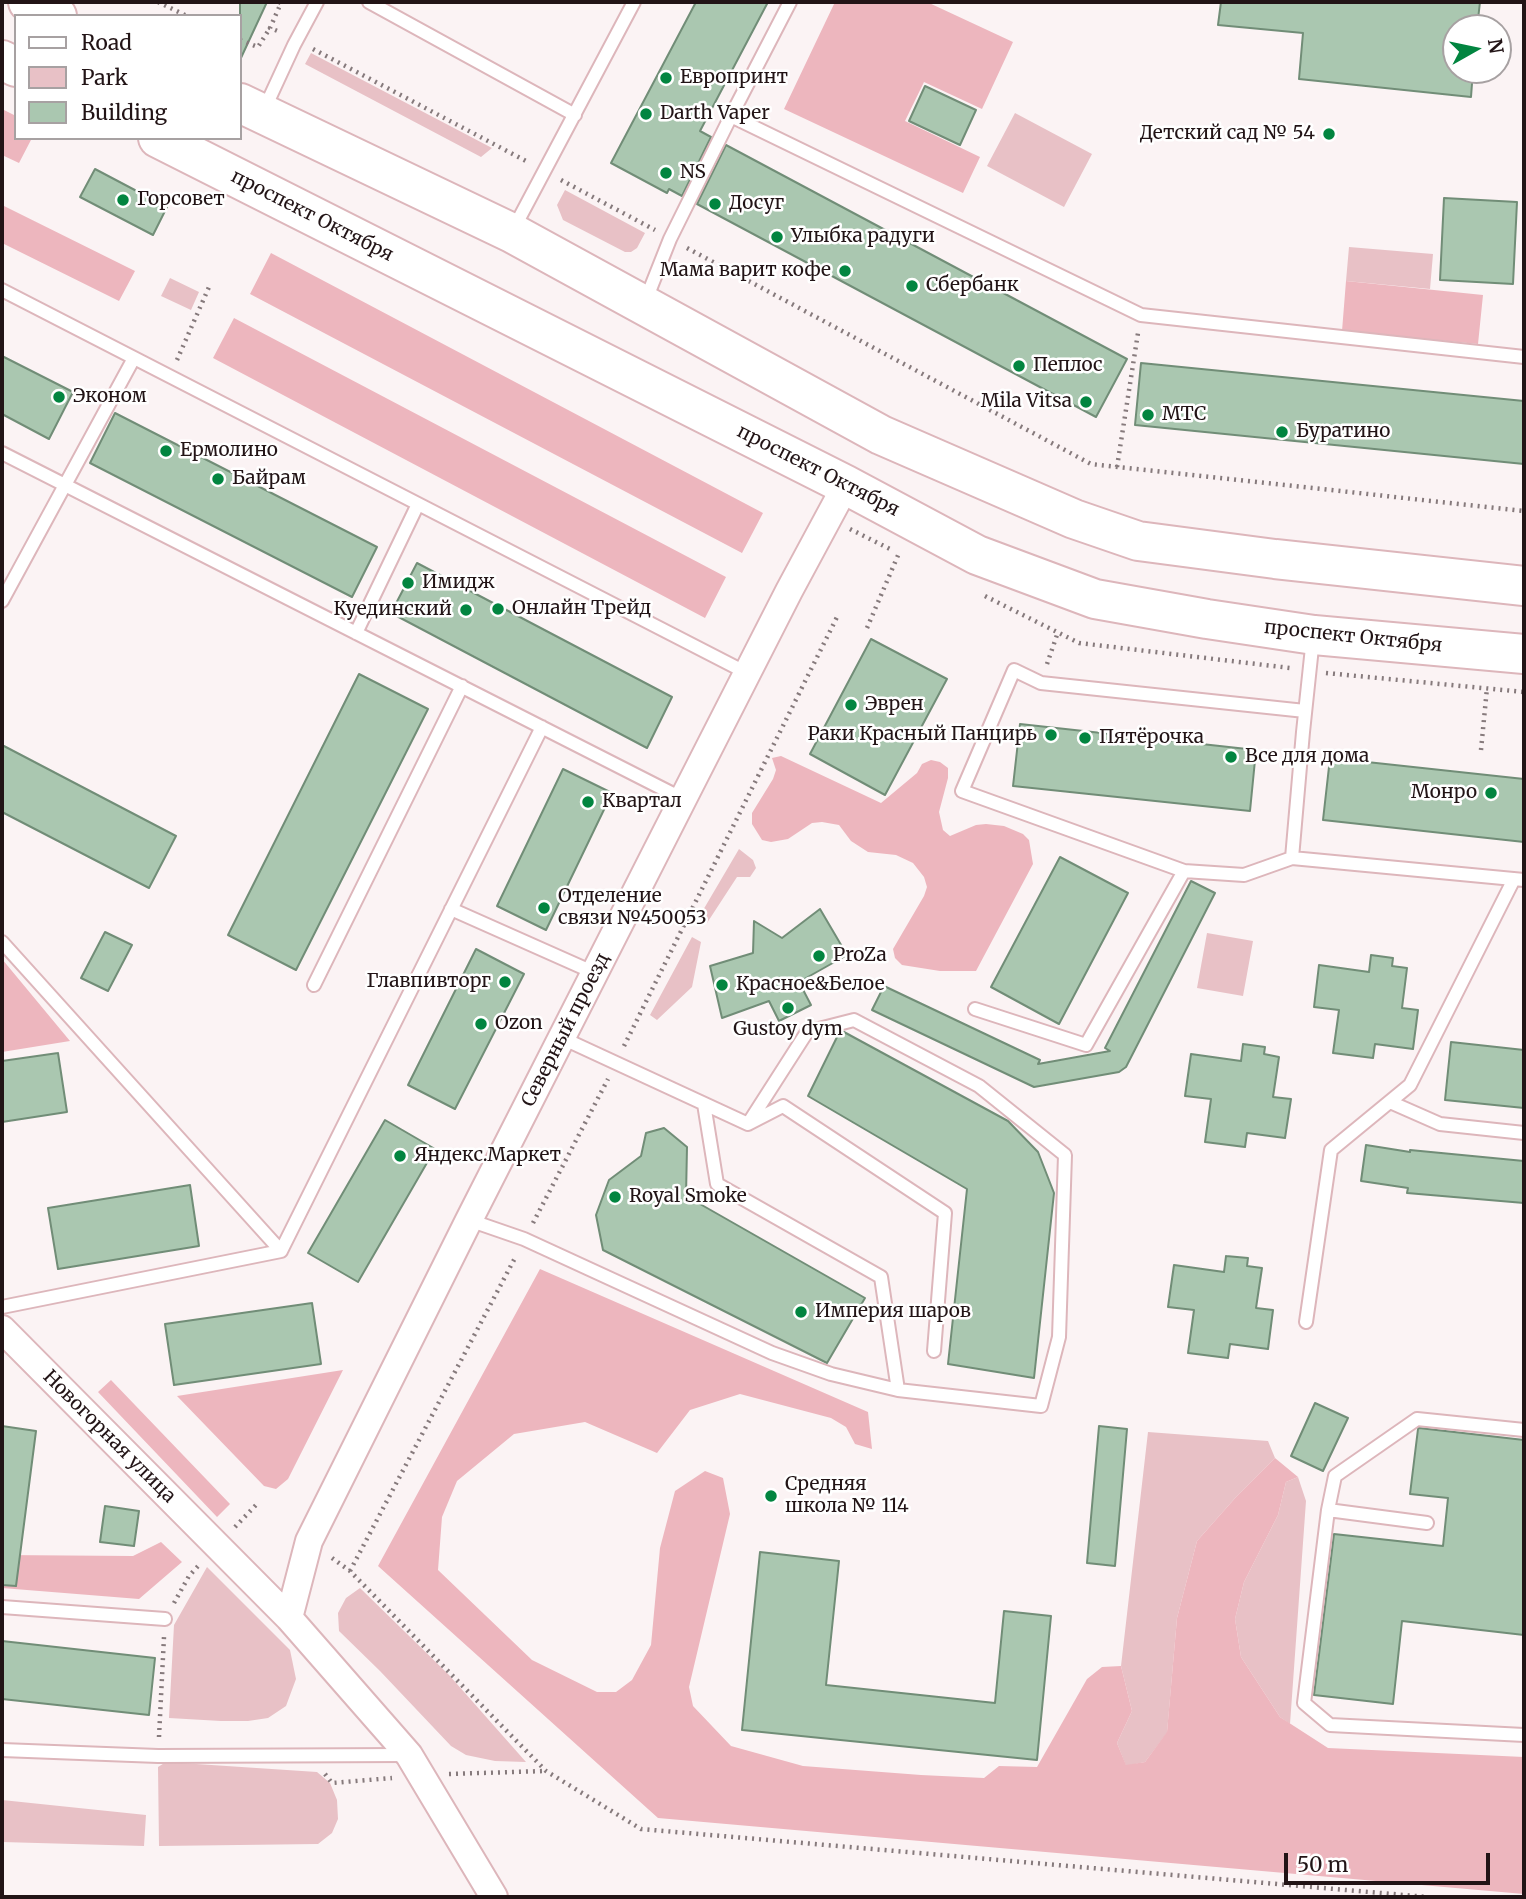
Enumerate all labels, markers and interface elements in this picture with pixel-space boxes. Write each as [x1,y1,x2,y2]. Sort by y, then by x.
legend [14,14,242,140]
north arrow [1442,14,1512,84]
text: Road [81,29,132,56]
text: N [1483,37,1509,55]
text: Park [81,64,128,91]
place label: Европринт [680,67,788,89]
marker: Европринт [658,70,674,86]
text: Building [81,99,167,126]
place label: Darth Vaper [660,103,770,125]
marker: Darth Vaper [638,106,654,122]
place label: Детский сад № 54 [1140,123,1315,145]
marker: Детский сад № 54 [1321,126,1337,142]
place label: NS [680,162,706,184]
street label: проспект Октября [227,165,397,267]
marker: NS [658,165,674,181]
place label: Горсовет [137,189,225,211]
marker: Горсовет [115,192,131,208]
place label: Досуг [729,193,784,215]
marker: Досуг [707,196,723,212]
place label: Улыбка радуги [791,226,935,248]
marker: Улыбка радуги [769,229,785,245]
place label: Мама варит кофе [660,260,831,282]
marker: Мама варит кофе [837,263,853,279]
place label: Сбербанк [926,275,1019,297]
marker: Сбербанк [904,278,920,294]
place label: Пеплос [1033,355,1103,377]
marker: Пеплос [1011,358,1027,374]
place label: Эконом [73,386,147,408]
marker: Эконом [51,389,67,405]
place label: Mila Vitsa [981,391,1072,413]
marker: Mila Vitsa [1078,394,1094,410]
place label: МТС [1162,404,1206,426]
marker: МТС [1140,407,1156,423]
street label: проспект Октября [733,420,903,522]
place label: Буратино [1296,421,1390,443]
marker: Буратино [1274,424,1290,440]
place label: Ермолино [180,440,278,462]
marker: Ермолино [158,443,174,459]
place label: Байрам [232,468,306,490]
marker: Байрам [210,471,226,487]
place label: Имидж [422,572,495,594]
marker: Имидж [400,575,416,591]
place label: Онлайн Трейд [512,598,651,620]
place label: Куединский [334,599,452,621]
marker: Онлайн Трейд [490,601,506,617]
marker: Куединский [458,602,474,618]
street label: проспект Октября [1263,616,1443,658]
place label: Эврен [865,694,924,716]
marker: Эврен [843,697,859,713]
place label: Раки Красный Панцирь [807,724,1037,746]
marker: Раки Красный Панцирь [1043,727,1059,743]
place label: Пятёрочка [1099,727,1204,749]
marker: Пятёрочка [1077,730,1093,746]
place label: Все для дома [1245,746,1369,768]
marker: Все для дома [1223,749,1239,765]
place label: Монро [1411,782,1477,804]
marker: Монро [1483,785,1499,801]
place label: Квартал [602,791,682,813]
marker: Квартал [580,794,596,810]
place label: Отделение связи №450053 [558,886,707,930]
marker: Отделение связи №450053 [536,900,552,916]
place label: ProZa [833,945,887,967]
marker: ProZa [811,948,827,964]
street label: Северный проезд [517,949,615,1111]
place label: Главпивторг [367,971,491,993]
marker: Главпивторг [497,974,513,990]
place label: Красное&Белое [736,974,885,996]
marker: Красное&Белое [714,977,730,993]
marker: Gustoy dym [780,1000,796,1016]
place label: Ozon [495,1013,543,1035]
marker: Ozon [473,1016,489,1032]
place label: Gustoy dym [733,1019,843,1041]
place label: Яндекс.Маркет [414,1145,561,1167]
marker: Яндекс.Маркет [392,1148,408,1164]
place label: Royal Smoke [629,1186,747,1208]
marker: Royal Smoke [607,1189,623,1205]
place label: Империя шаров [815,1301,971,1323]
marker: Империя шаров [793,1304,809,1320]
street label: Новогорная улица [38,1366,180,1508]
place label: Средняя школа № 114 [785,1474,909,1518]
marker: Средняя школа № 114 [763,1488,779,1504]
scale bar [1288,1840,1494,1884]
text: 50 m [1297,1851,1348,1878]

